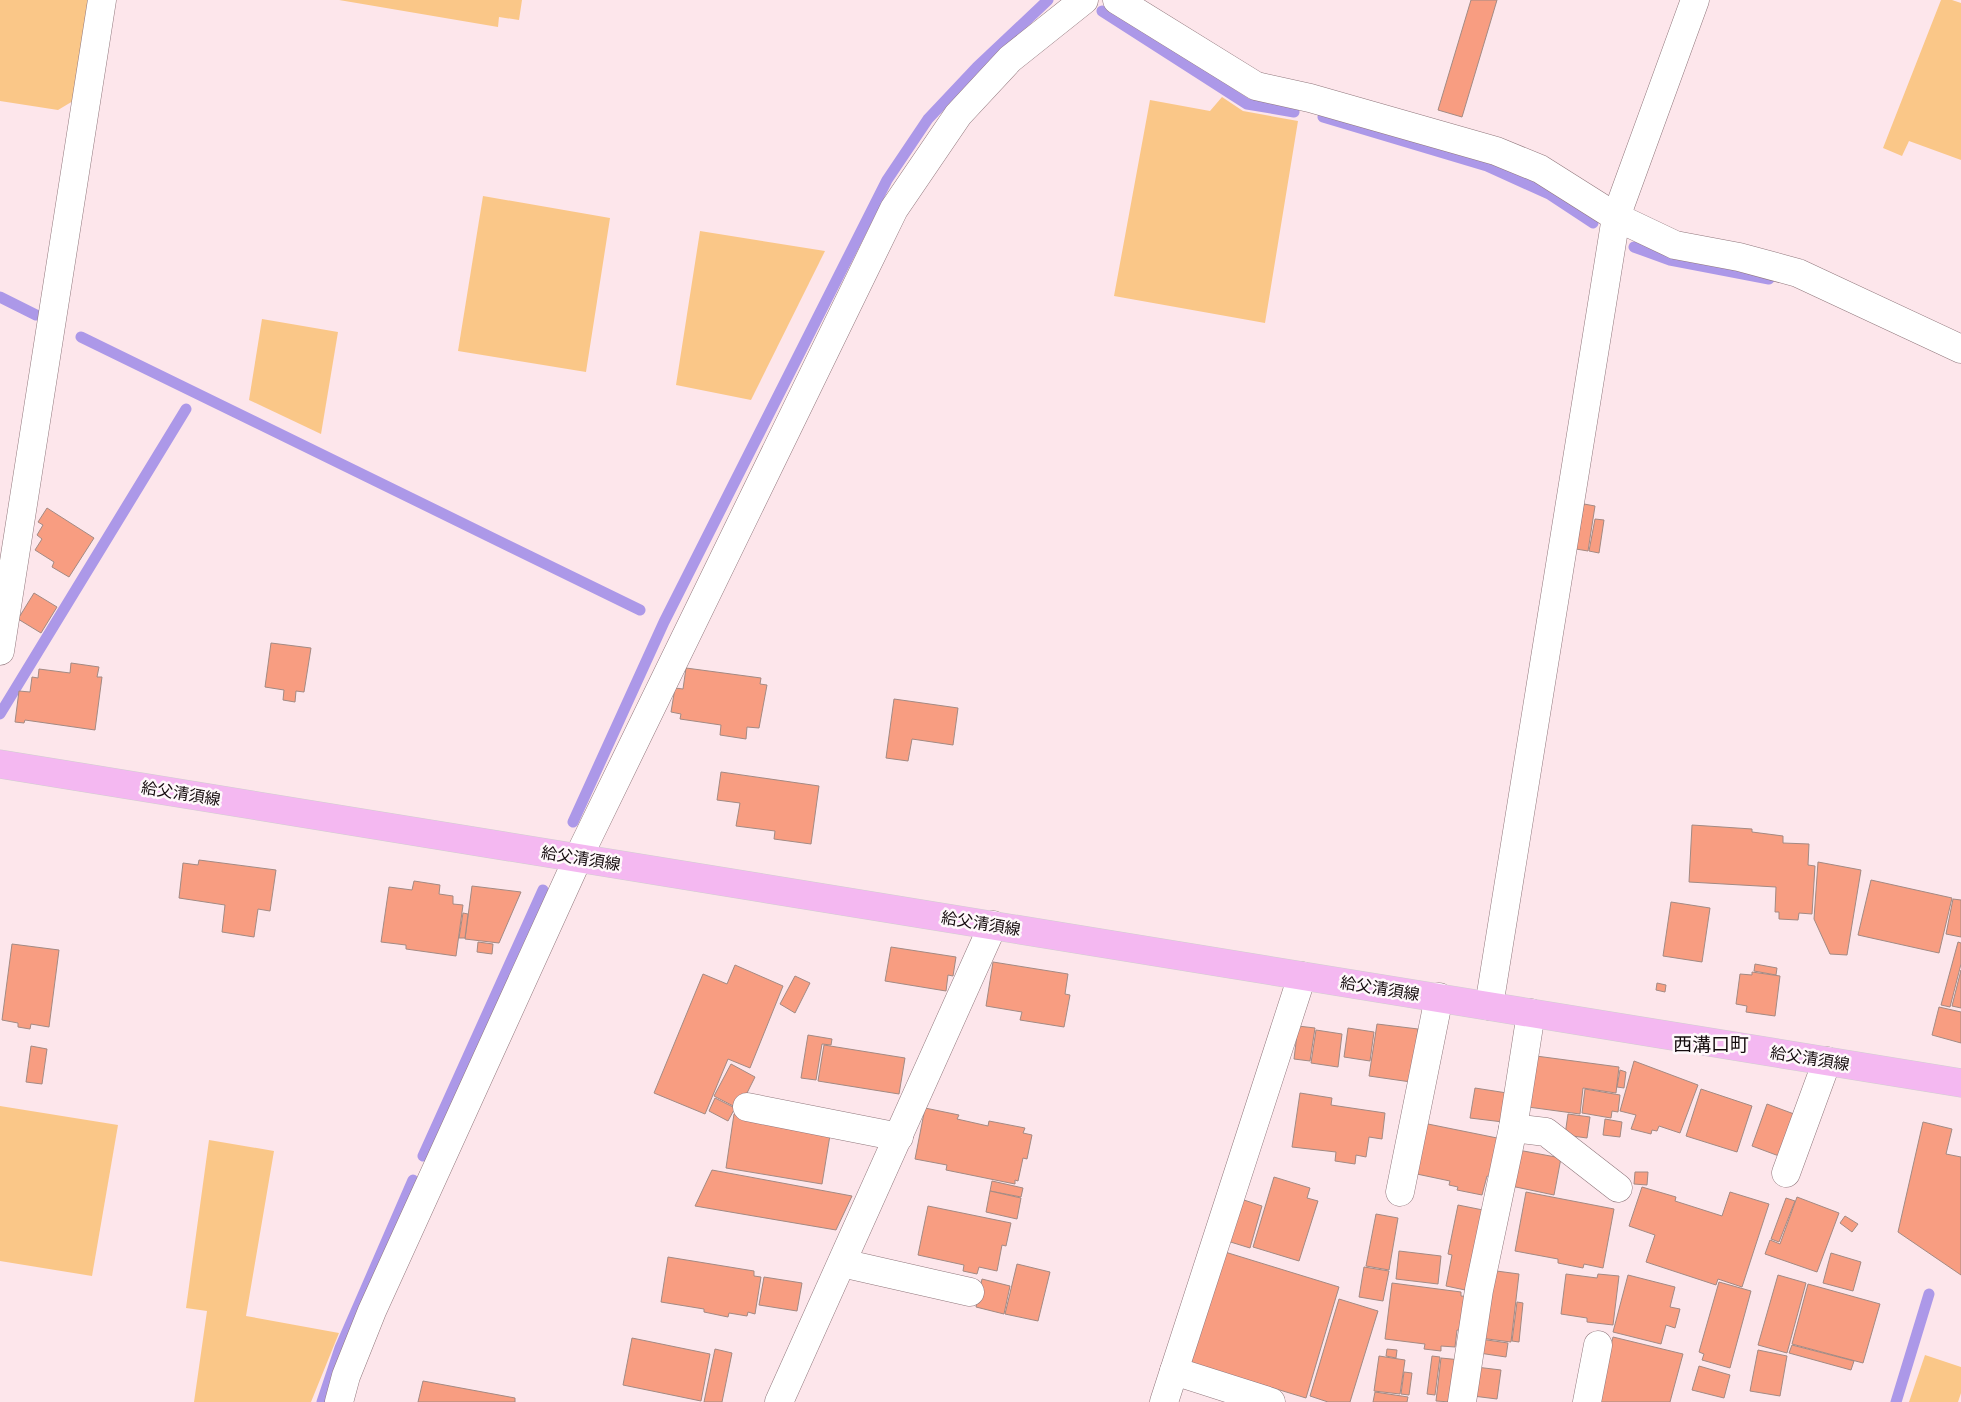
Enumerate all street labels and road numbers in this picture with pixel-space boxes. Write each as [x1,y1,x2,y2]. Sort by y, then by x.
street label: 給父清須線 [140,777,222,809]
street label: 給父清須線 [540,842,622,874]
street label: 給父清須線 [940,907,1022,939]
street label: 給父清須線 [1339,972,1421,1004]
street label: 給父清須線 [1769,1042,1851,1074]

